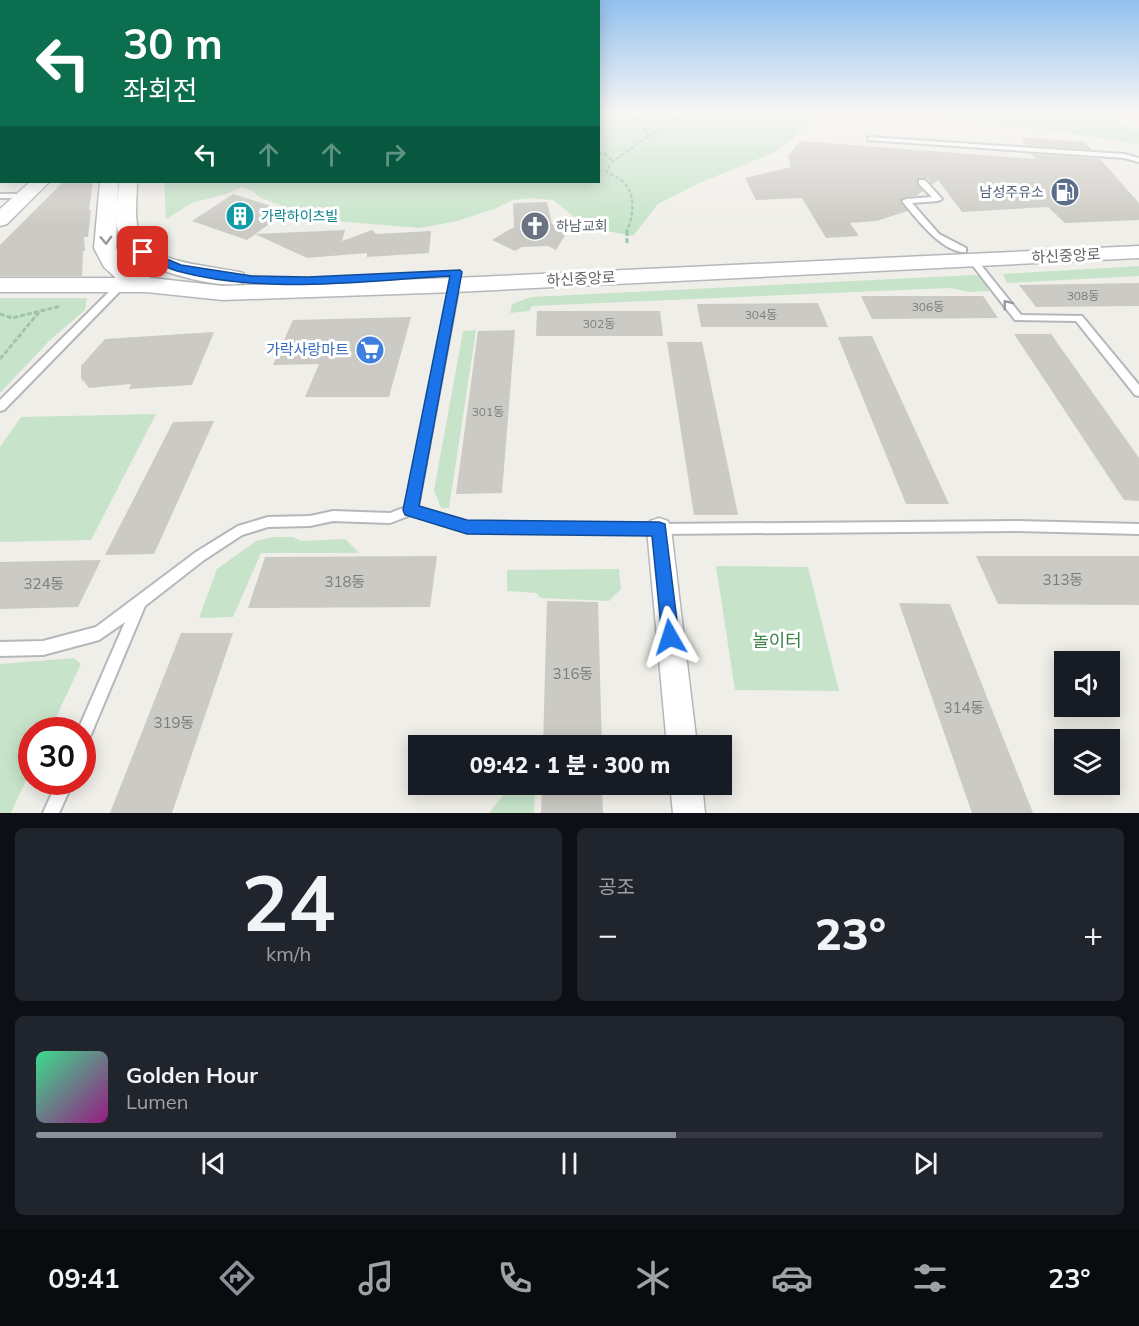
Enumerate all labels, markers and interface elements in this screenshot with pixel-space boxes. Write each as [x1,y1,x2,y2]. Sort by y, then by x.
text: 30 m [123,17,223,70]
icon: left [24,24,102,102]
text: 좌회전 [123,73,198,107]
icon: left [189,138,222,171]
icon: ahead [252,138,285,171]
icon: ahead [315,138,348,171]
icon: right [378,138,411,171]
fuel station icon: 남성주유소 [1049,176,1081,208]
place label: 남성주유소 [980,183,1044,201]
building icon: 가락하이츠빌 [224,200,256,232]
place label: 가락하이츠빌 [261,207,338,225]
church icon: 하남교회 [519,210,551,242]
place label: 하남교회 [556,217,608,235]
pin [117,226,168,277]
one-way arrow [99,235,112,244]
icon: arrive [126,235,159,268]
street label: 하신중앙로 [1031,244,1101,267]
street label: 하신중앙로 [546,267,616,290]
house number: 308동 [1067,288,1099,303]
house number: 306동 [912,299,944,314]
one-way arrow [1003,300,1014,311]
house number: 304동 [745,307,777,322]
house number: 302동 [583,316,615,331]
supermarket icon: 가락사랑마트 [354,334,386,366]
place label: 가락사랑마트 [266,340,349,359]
house number: 301동 [472,404,504,419]
house number: 313동 [1043,570,1083,589]
house number: 318동 [325,572,365,591]
house number: 324동 [24,574,64,593]
position arrow [638,605,702,669]
park label: 놀이터 [752,629,802,652]
map controls [1054,651,1120,795]
button: sound [1054,651,1120,717]
house number: 316동 [553,664,593,683]
house number: 314동 [944,698,984,717]
house number: 319동 [154,713,194,732]
speed limit sign: 30 [18,717,96,795]
button: layers [1054,729,1120,795]
text: 09:42 · 1 분 · 300 m [470,751,670,779]
text: 24 [242,853,335,951]
text: 공조 [598,874,635,899]
text: 23° [815,905,886,961]
text: − [598,913,618,954]
text: + [1083,913,1103,954]
text: km/h [266,941,311,966]
text: Golden Hour [126,1061,258,1089]
text: Lumen [126,1089,188,1114]
icon: previous [197,1147,230,1180]
icon: pause [553,1147,586,1180]
icon: next [909,1147,942,1180]
icon: directions [216,1257,258,1299]
icon: music [355,1257,397,1299]
icon: phone [494,1257,536,1299]
icon: climate [632,1257,674,1299]
icon: car [771,1257,813,1299]
icon: filters [909,1257,951,1299]
text: 09:41 [48,1261,120,1295]
text: 23° [1048,1261,1091,1295]

